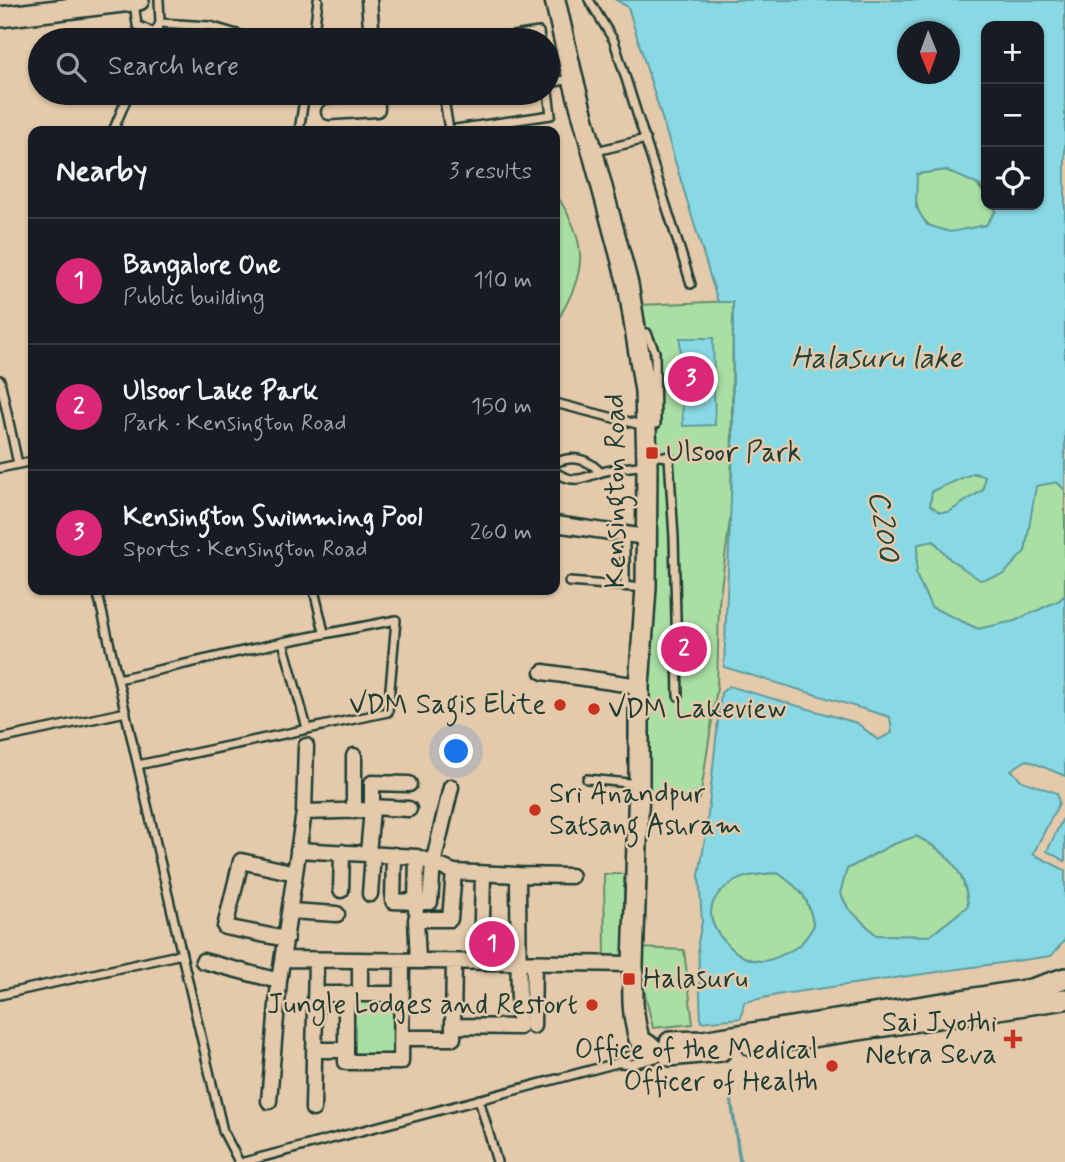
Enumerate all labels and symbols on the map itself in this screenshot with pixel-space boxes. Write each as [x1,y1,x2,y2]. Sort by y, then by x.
north arrow [897,21,960,84]
water label: Halasuru lake [791,339,964,378]
pin: 3 [668,353,714,405]
street label: Kensington Road [598,394,638,588]
place label: Ulsoor Park [666,435,802,472]
marker: Ulsoor Park [644,445,660,461]
water label: C200 [858,488,908,566]
pin: 2 [661,623,707,675]
place label: VDM Sagis Elite [349,687,546,727]
place label: VDM Lakeview [608,691,786,728]
marker: VDM Sagis Elite [552,697,568,713]
marker: VDM Lakeview [586,701,602,717]
your location [439,734,473,768]
place label: Sri Anandpur Satsang Ashram [549,776,741,848]
marker: Sri Anandpur Satsang Ashram [527,802,543,818]
pin: 1 [469,918,515,970]
place label: Halasuru [643,961,748,998]
marker: Halasuru [621,971,637,987]
place label: Jungle Lodges and Restort [267,987,578,1026]
marker: Jungle Lodges and Restort [584,997,600,1013]
place label: Sai Jyothi Netra Seva [865,1005,997,1074]
marker: Sai Jyothi Netra Seva [1003,1029,1023,1049]
place label: Office of the Medical Officer of Health [575,1032,818,1101]
marker: Office of the Medical Officer of Health [824,1058,840,1074]

